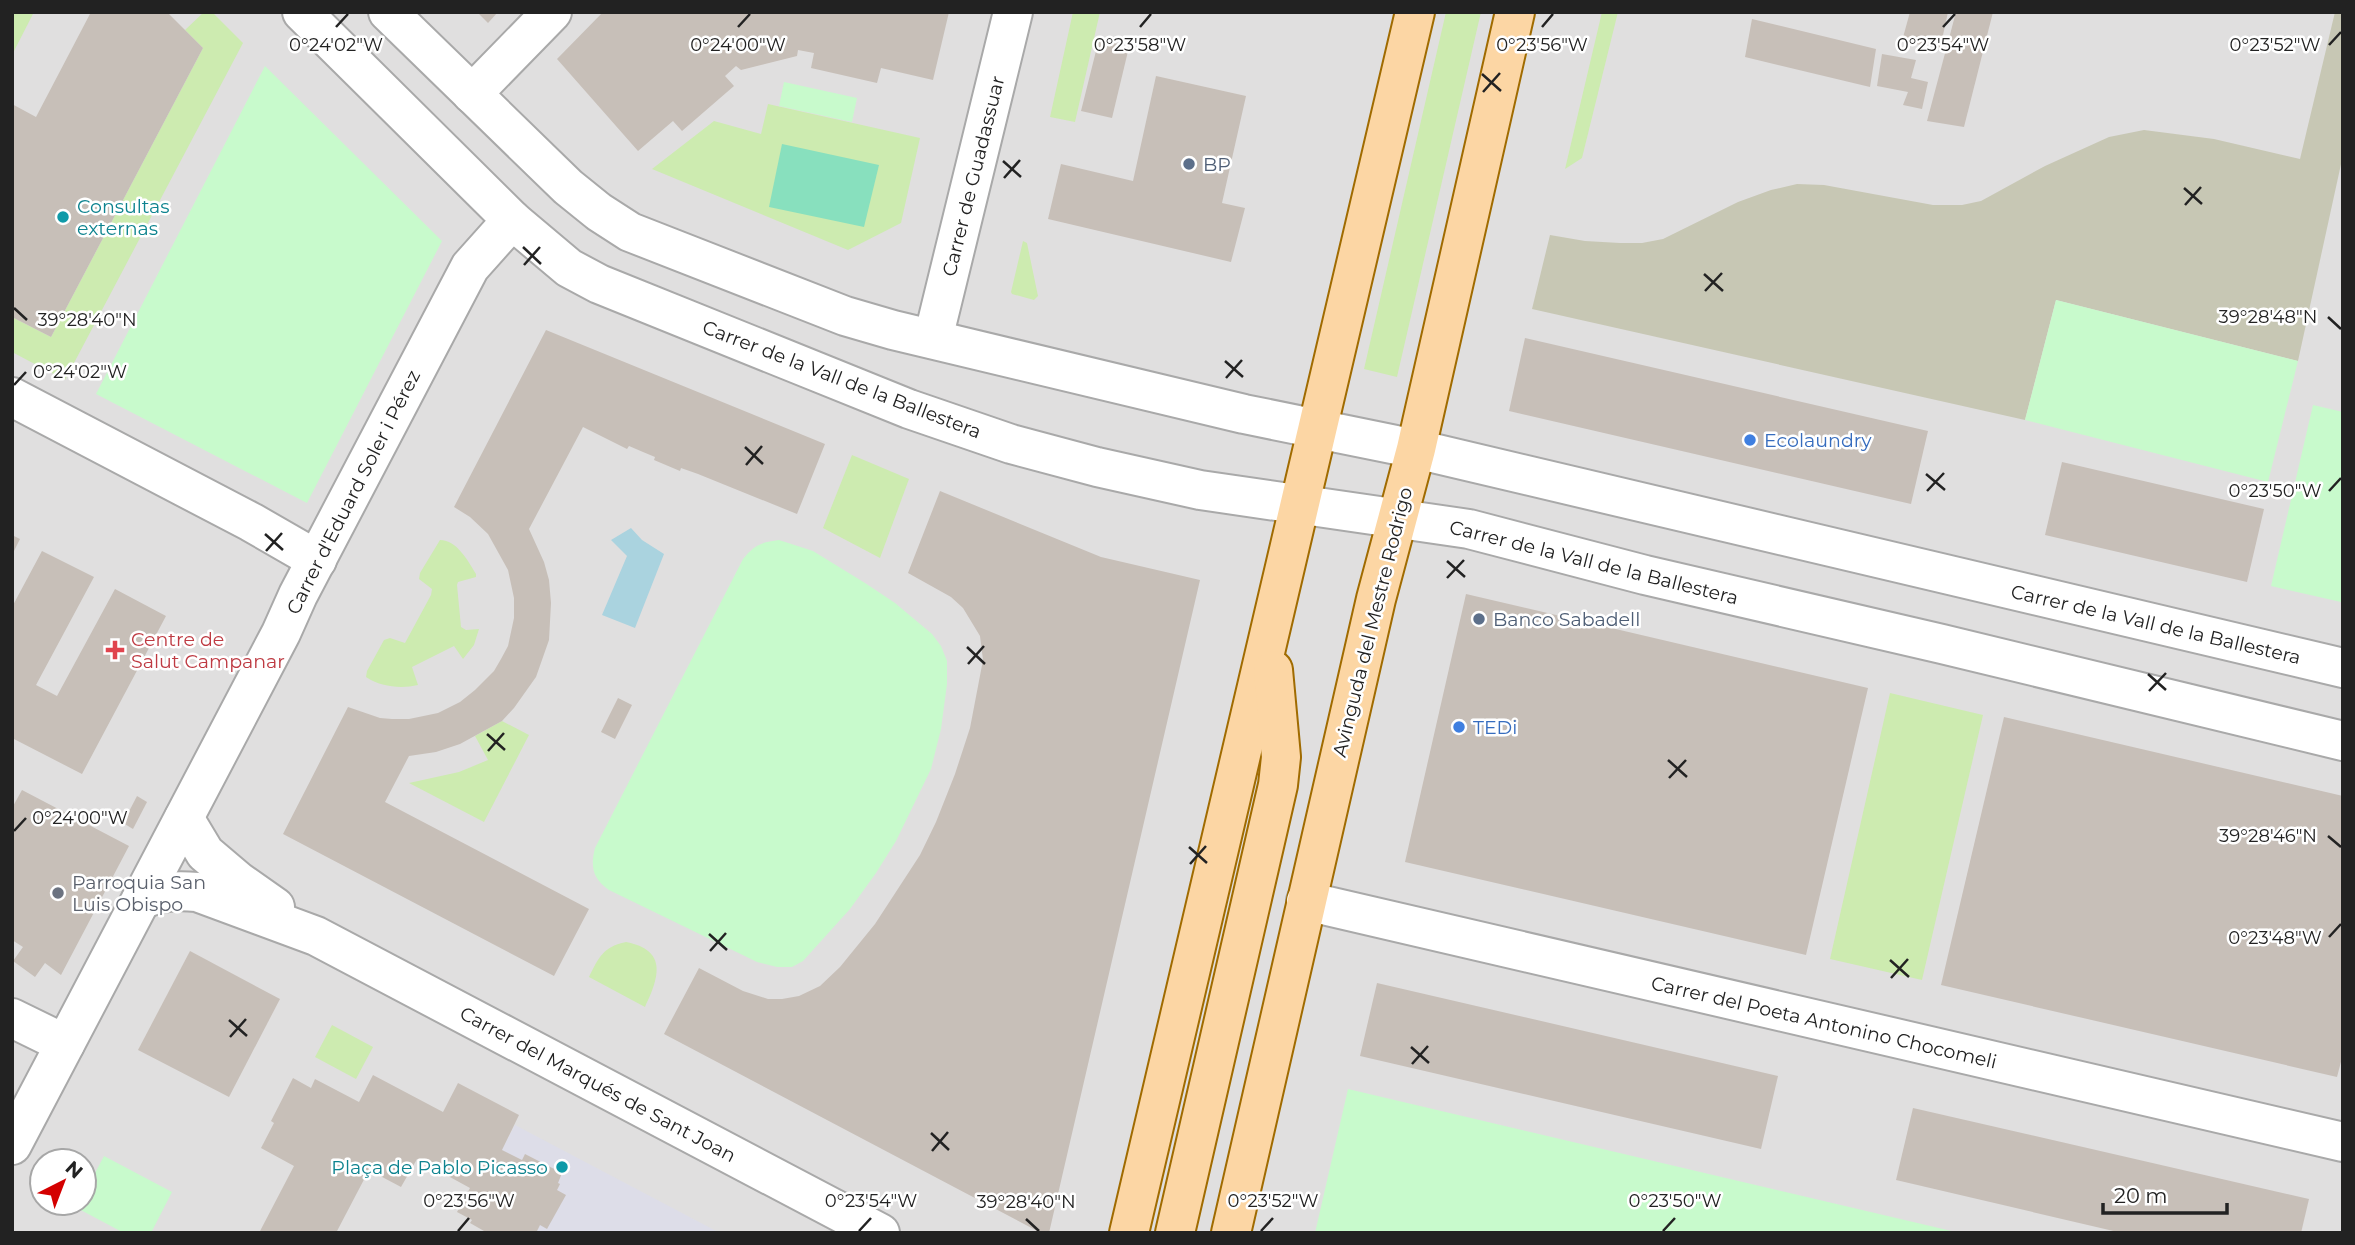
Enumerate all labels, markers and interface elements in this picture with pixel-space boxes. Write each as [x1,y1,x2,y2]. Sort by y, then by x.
text: 0°24'02"W [289,34,383,56]
text: 0°24'00"W [690,34,786,56]
text: 0°23'58"W [1094,34,1186,56]
text: 0°23'56"W [1496,34,1588,56]
text: 0°23'54"W [1897,34,1989,56]
text: 0°23'52"W [2229,34,2321,56]
street label: Carrer de Guadassuar [937,74,1010,279]
place label: BP [1203,153,1231,176]
marker: BP [1181,156,1197,172]
place label: Consultas externas [77,195,170,240]
marker: Consultas externas [55,209,71,225]
text: 39°28'48"N [2219,306,2317,328]
text: 39°28'40"N [37,309,137,331]
street label: Carrer de la Vall de la Ballestera [699,316,984,443]
text: 0°24'02"W [33,361,127,383]
street label: Carrer d'Eduard Soler i Pérez [282,366,425,618]
place label: Ecolaundry [1764,429,1872,452]
marker: Ecolaundry [1742,432,1758,448]
text: 0°23'50"W [2229,480,2321,502]
street label: Avinguda del Mestre Rodrigo [1328,485,1417,759]
street label: Carrer de la Vall de la Ballestera [1447,515,1741,610]
street label: Carrer de la Vall de la Ballestera [2009,580,2303,669]
place label: Banco Sabadell [1493,608,1640,631]
marker: Banco Sabadell [1471,611,1487,627]
place label: Centre de Salut Campanar [131,628,285,673]
marker: Centre de Salut Campanar [105,640,125,660]
place label: TEDi [1473,716,1517,739]
marker: TEDi [1451,719,1467,735]
text: 0°24'00"W [32,807,128,829]
text: 39°28'46"N [2219,825,2317,847]
place label: Parroquia San Luis Obispo [72,871,206,916]
marker: Parroquia San Luis Obispo [50,885,66,901]
text: 0°23'48"W [2228,927,2322,949]
street label: Carrer del Poeta Antonino Chocomeli [1649,971,1999,1074]
street label: Carrer del Marqués de Sant Joan [456,1002,740,1167]
north arrow [28,1147,98,1217]
text: N [61,1156,87,1183]
place label: Plaça de Pablo Picasso [331,1156,548,1179]
marker: Plaça de Pablo Picasso [554,1159,570,1175]
scale bar [2103,1172,2227,1216]
text: 20 m [2114,1183,2168,1208]
text: 0°23'56"W [423,1190,515,1212]
text: 0°23'54"W [825,1190,917,1212]
text: 0°23'52"W [1227,1190,1319,1212]
text: 0°23'50"W [1629,1190,1721,1212]
text: 39°28'40"N [976,1191,1076,1213]

